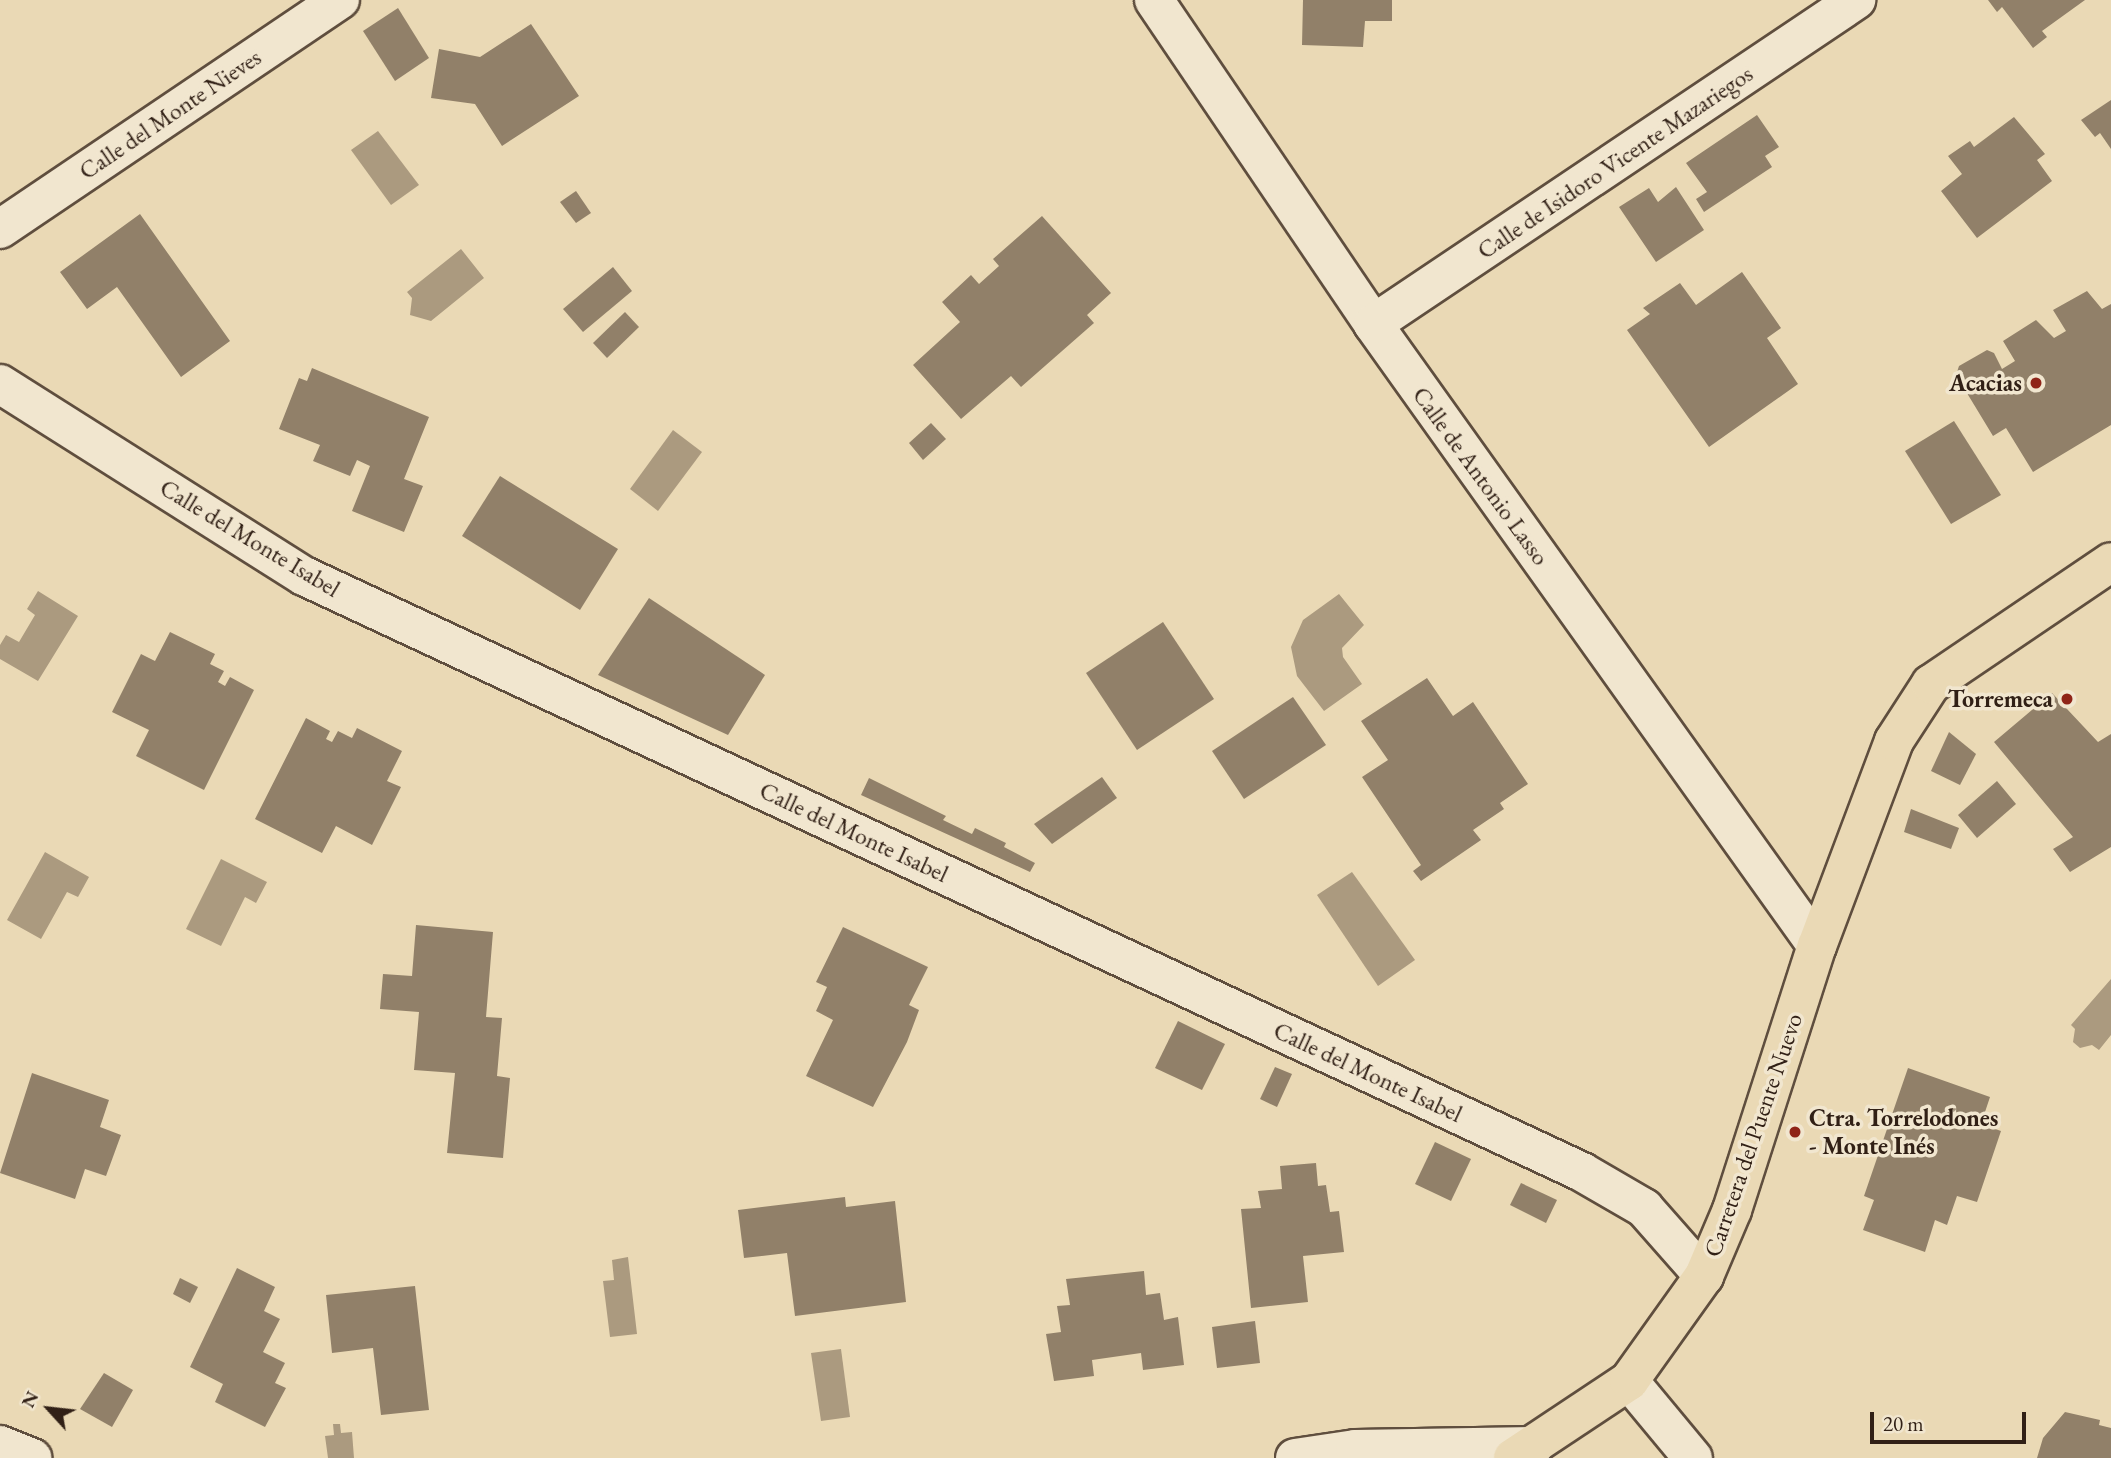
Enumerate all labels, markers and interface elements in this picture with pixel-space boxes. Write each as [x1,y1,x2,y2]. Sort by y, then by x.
street label: Calle del Monte Nieves [74,43,266,185]
street label: Calle de Isidoro Vicente Mazariegos [1472,59,1758,265]
place label: Acacias [1949,369,2022,397]
marker: Acacias [2028,375,2044,391]
street label: Calle de Antonio Lasso [1407,381,1555,571]
street label: Calle del Monte Isabel [155,473,345,603]
place label: Torremeca [1948,685,2053,713]
marker: Torremeca [2059,691,2075,707]
street label: Calle del Monte Isabel [755,776,953,888]
street label: Carretera del Puente Nuevo [1698,1009,1808,1261]
street label: Calle del Monte Isabel [1269,1016,1467,1128]
place label: Ctra. Torrelodones - Monte Inés [1809,1104,1998,1160]
marker: Ctra. Torrelodones - Monte Inés [1787,1124,1803,1140]
north arrow [14,1374,84,1444]
text: N [15,1387,44,1412]
scale bar [1873,1398,2029,1442]
text: 20 m [1883,1410,1924,1437]

